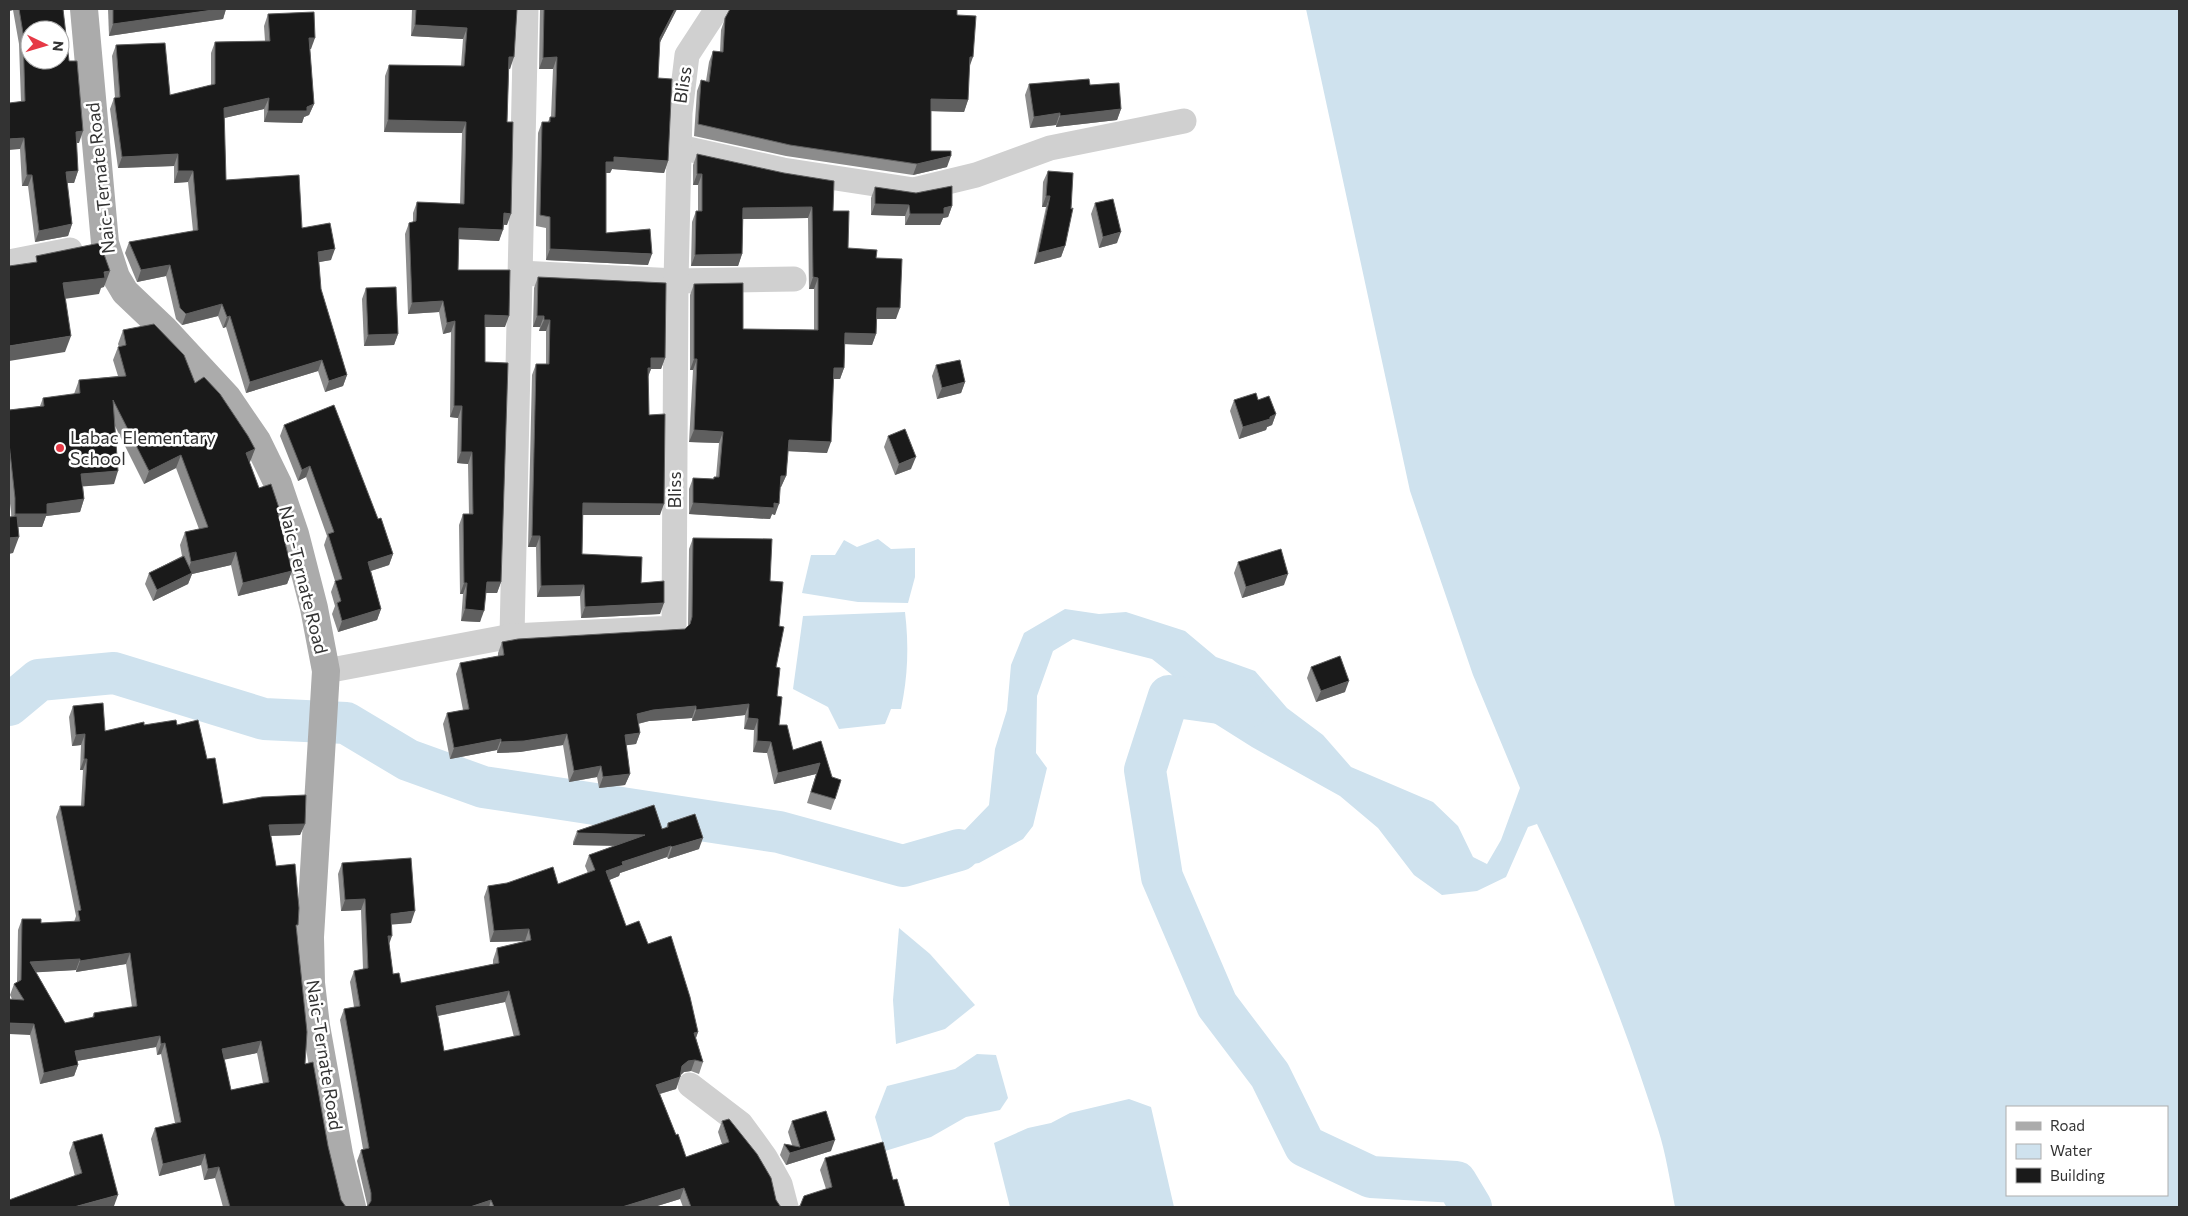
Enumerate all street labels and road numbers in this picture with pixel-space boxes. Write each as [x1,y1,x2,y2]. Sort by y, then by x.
street label: Bliss [669,65,695,105]
street label: Naic-Ternate Road [81,101,119,255]
street label: Bliss [663,471,685,509]
street label: Naic-Ternate Road [275,503,333,656]
street label: Naic-Ternate Road [302,978,348,1132]

